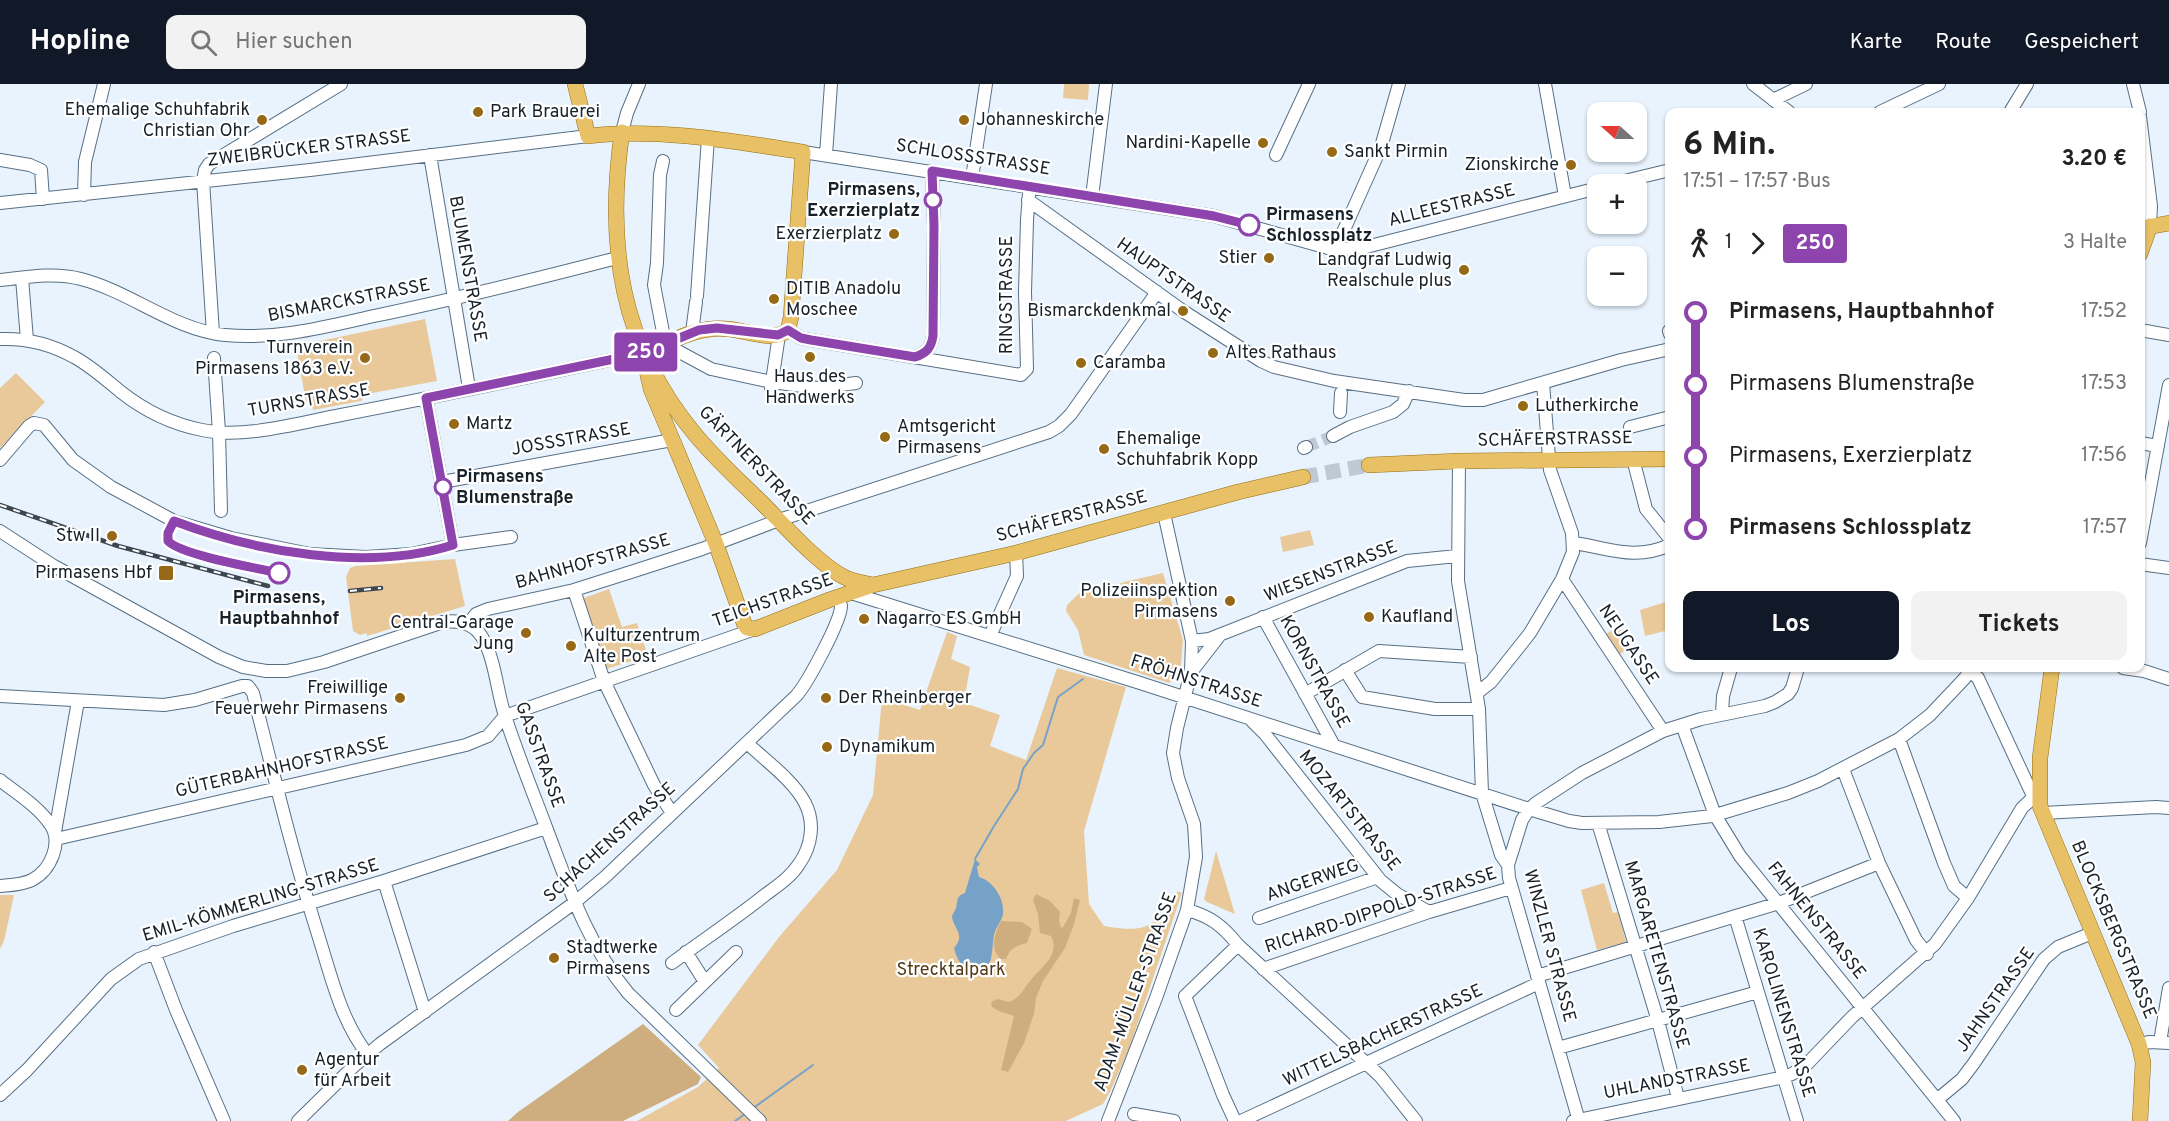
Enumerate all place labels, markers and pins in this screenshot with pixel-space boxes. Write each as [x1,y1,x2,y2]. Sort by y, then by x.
place label: Ehemalige Schuhfabrik Christian Ohr [65,99,250,143]
place label: Park Brauerei [490,101,600,124]
marker: Park Brauerei [471,105,485,119]
place label: Johanneskirche [976,109,1104,132]
marker: Ehemalige Schuhfabrik Christian Ohr [255,113,269,127]
marker: Johanneskirche [957,113,971,127]
place label: Nardini-Kapelle [1126,132,1251,155]
marker: Nardini-Kapelle [1256,136,1270,150]
place label: Sankt Pirmin [1344,141,1448,164]
marker: Sankt Pirmin [1325,145,1339,159]
place label: Zionskirche [1464,154,1559,177]
marker: Zionskirche [1564,158,1578,172]
place label: Pirmasens, Exerzierplatz [807,179,920,223]
marker: Pirmasens, Exerzierplatz [924,191,942,209]
place label: Pirmasens Schlossplatz [1266,204,1372,248]
marker: Pirmasens Schlossplatz [1238,214,1260,236]
place label: Exerzierplatz [776,223,882,246]
marker: Exerzierplatz [887,227,901,241]
place label: Stier [1219,247,1257,270]
place label: Landgraf Ludwig Realschule plus [1317,249,1452,293]
marker: Stier [1262,251,1276,265]
marker: Landgraf Ludwig Realschule plus [1457,263,1471,277]
place label: DITIB Anadolu Moschee [786,278,901,322]
marker: DITIB Anadolu Moschee [767,292,781,306]
place label: Bismarckdenkmal [1027,300,1171,323]
marker: Bismarckdenkmal [1176,304,1190,318]
place label: Turnverein Pirmasens 1863 e.V. [195,337,353,381]
place label: Altes Rathaus [1225,342,1336,365]
marker: Altes Rathaus [1206,346,1220,360]
marker: Haus des Handwerks [803,350,817,364]
marker: Turnverein Pirmasens 1863 e.V. [358,351,372,365]
place label: Caramba [1093,352,1166,375]
marker: Caramba [1074,356,1088,370]
place label: Haus des Handwerks [765,366,855,410]
place label: Lutherkirche [1535,395,1639,418]
marker: Lutherkirche [1516,399,1530,413]
place label: Martz [466,413,513,436]
place label: Amtsgericht Pirmasens [897,416,996,460]
marker: Martz [447,417,461,431]
place label: Ehemalige Schuhfabrik Kopp [1116,428,1258,472]
marker: Amtsgericht Pirmasens [878,430,892,444]
marker: Ehemalige Schuhfabrik Kopp [1097,442,1111,456]
place label: Pirmasens Blumenstraße [456,466,573,510]
marker: Pirmasens Blumenstraße [434,478,452,496]
place label: Stw II [56,525,100,548]
marker: Stw II [105,529,119,543]
place label: Pirmasens Hbf [35,562,152,585]
marker: Pirmasens, Hauptbahnhof [268,562,290,584]
marker: Pirmasens Hbf [157,564,175,582]
place label: Polizeiinspektion Pirmasens [1080,580,1218,624]
place label: Pirmasens, Hauptbahnhof [219,587,339,631]
marker: Polizeiinspektion Pirmasens [1223,594,1237,608]
place label: Kaufland [1381,606,1453,629]
place label: Nagarro ES GmbH [876,608,1022,631]
marker: Kaufland [1362,610,1376,624]
place label: Central-Garage Jung [390,612,514,656]
marker: Nagarro ES GmbH [857,612,871,626]
place label: Kulturzentrum Alte Post [583,625,700,669]
marker: Central-Garage Jung [519,626,533,640]
marker: Kulturzentrum Alte Post [564,639,578,653]
place label: Freiwillige Feuerwehr Pirmasens [214,677,388,721]
place label: Der Rheinberger [838,687,972,710]
marker: Freiwillige Feuerwehr Pirmasens [393,691,407,705]
marker: Der Rheinberger [819,691,833,705]
place label: Dynamikum [839,736,935,759]
marker: Dynamikum [820,740,834,754]
place label: Stadtwerke Pirmasens [566,937,658,981]
marker: Stadtwerke Pirmasens [547,951,561,965]
place label: Agentur für Arbeit [314,1049,391,1093]
marker: Agentur für Arbeit [295,1063,309,1077]

